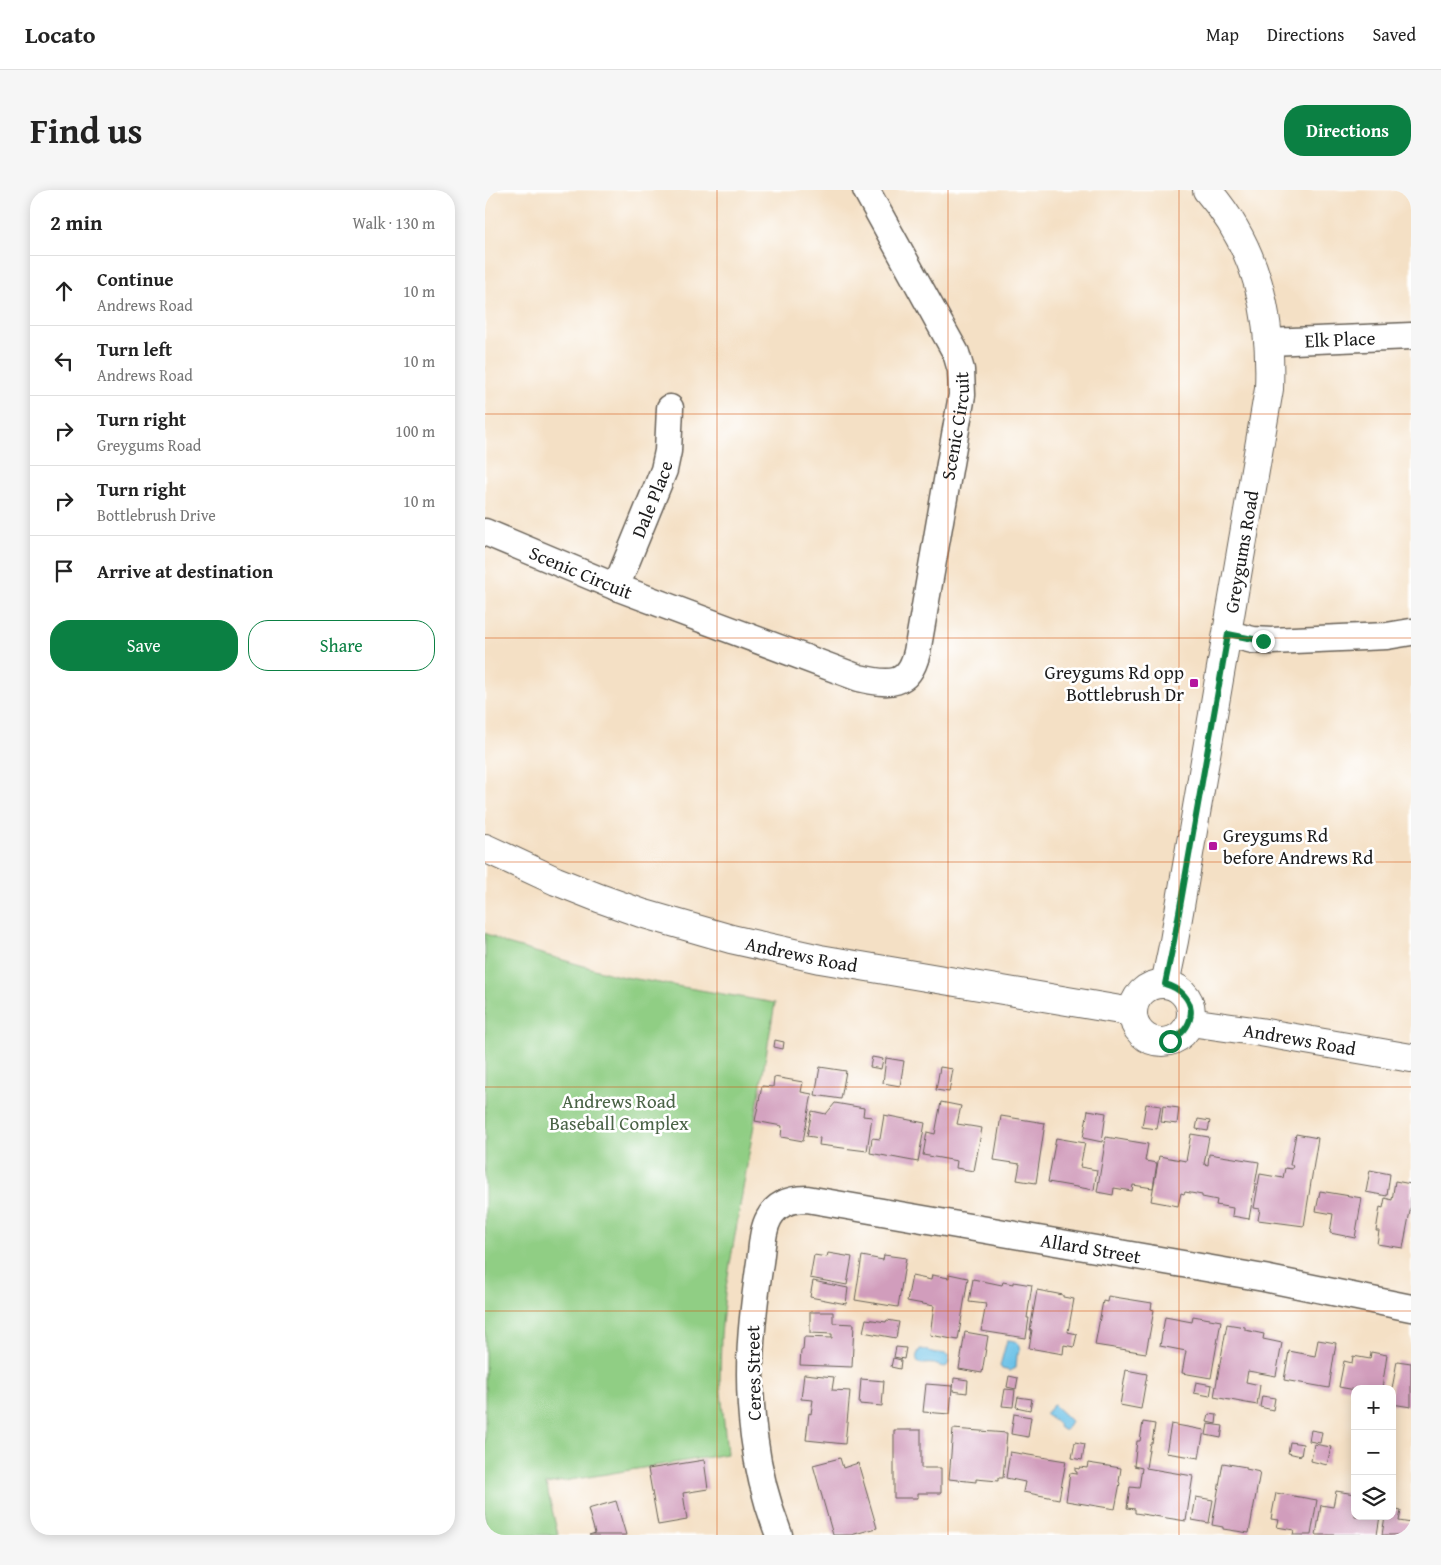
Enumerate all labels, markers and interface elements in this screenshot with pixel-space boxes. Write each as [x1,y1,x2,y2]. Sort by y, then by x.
text: Locato [25,17,96,52]
text: Map [1206,21,1239,48]
text: Directions [1267,21,1344,48]
text: Saved [1372,21,1416,48]
text: Find us [30,105,143,156]
button: Directions [1284,105,1411,156]
text: 2 min [50,207,102,238]
text: Walk · 130 m [352,211,435,235]
text: Continue [97,265,174,293]
icon: ahead [50,277,78,305]
text: 10 m [403,279,435,303]
text: Andrews Road [97,293,193,317]
street label: Elk Place [1304,324,1376,354]
text: Turn left [97,335,172,363]
icon: left [50,347,78,375]
text: 10 m [403,349,435,373]
text: Andrews Road [97,363,193,387]
street label: Scenic Circuit [933,371,976,482]
text: Turn right [97,405,186,433]
icon: right [50,417,78,445]
text: 100 m [395,419,435,443]
text: Greygums Road [97,433,201,457]
street label: Dale Place [624,458,680,542]
text: Turn right [97,475,186,503]
icon: right [50,487,78,515]
street label: Greygums Road [1217,487,1265,615]
text: 10 m [403,489,435,513]
text: Bottlebrush Drive [97,503,216,527]
street label: Scenic Circuit [525,538,637,606]
icon: arrive [50,557,78,585]
text: Arrive at destination [97,557,273,585]
button: Save [50,620,238,671]
button: Share [248,620,435,671]
route end [1252,630,1275,653]
place label: Greygums Rd opp Bottlebrush Dr [1044,658,1184,708]
marker: Greygums Rd opp Bottlebrush Dr [1188,677,1200,689]
place label: Greygums Rd before Andrews Rd [1223,821,1374,871]
marker: Greygums Rd before Andrews Rd [1207,840,1219,852]
street label: Andrews Road [743,929,861,979]
street label: Andrews Road [1242,1016,1359,1062]
route start [1159,1030,1182,1053]
park label: Andrews Road Baseball Complex [549,1087,689,1137]
street label: Allard Street [1038,1226,1143,1271]
street label: Ceres Street [738,1325,768,1421]
map controls [1351,1385,1396,1520]
button: + [1351,1385,1396,1430]
button: − [1351,1430,1396,1475]
button: layers [1351,1475,1396,1520]

